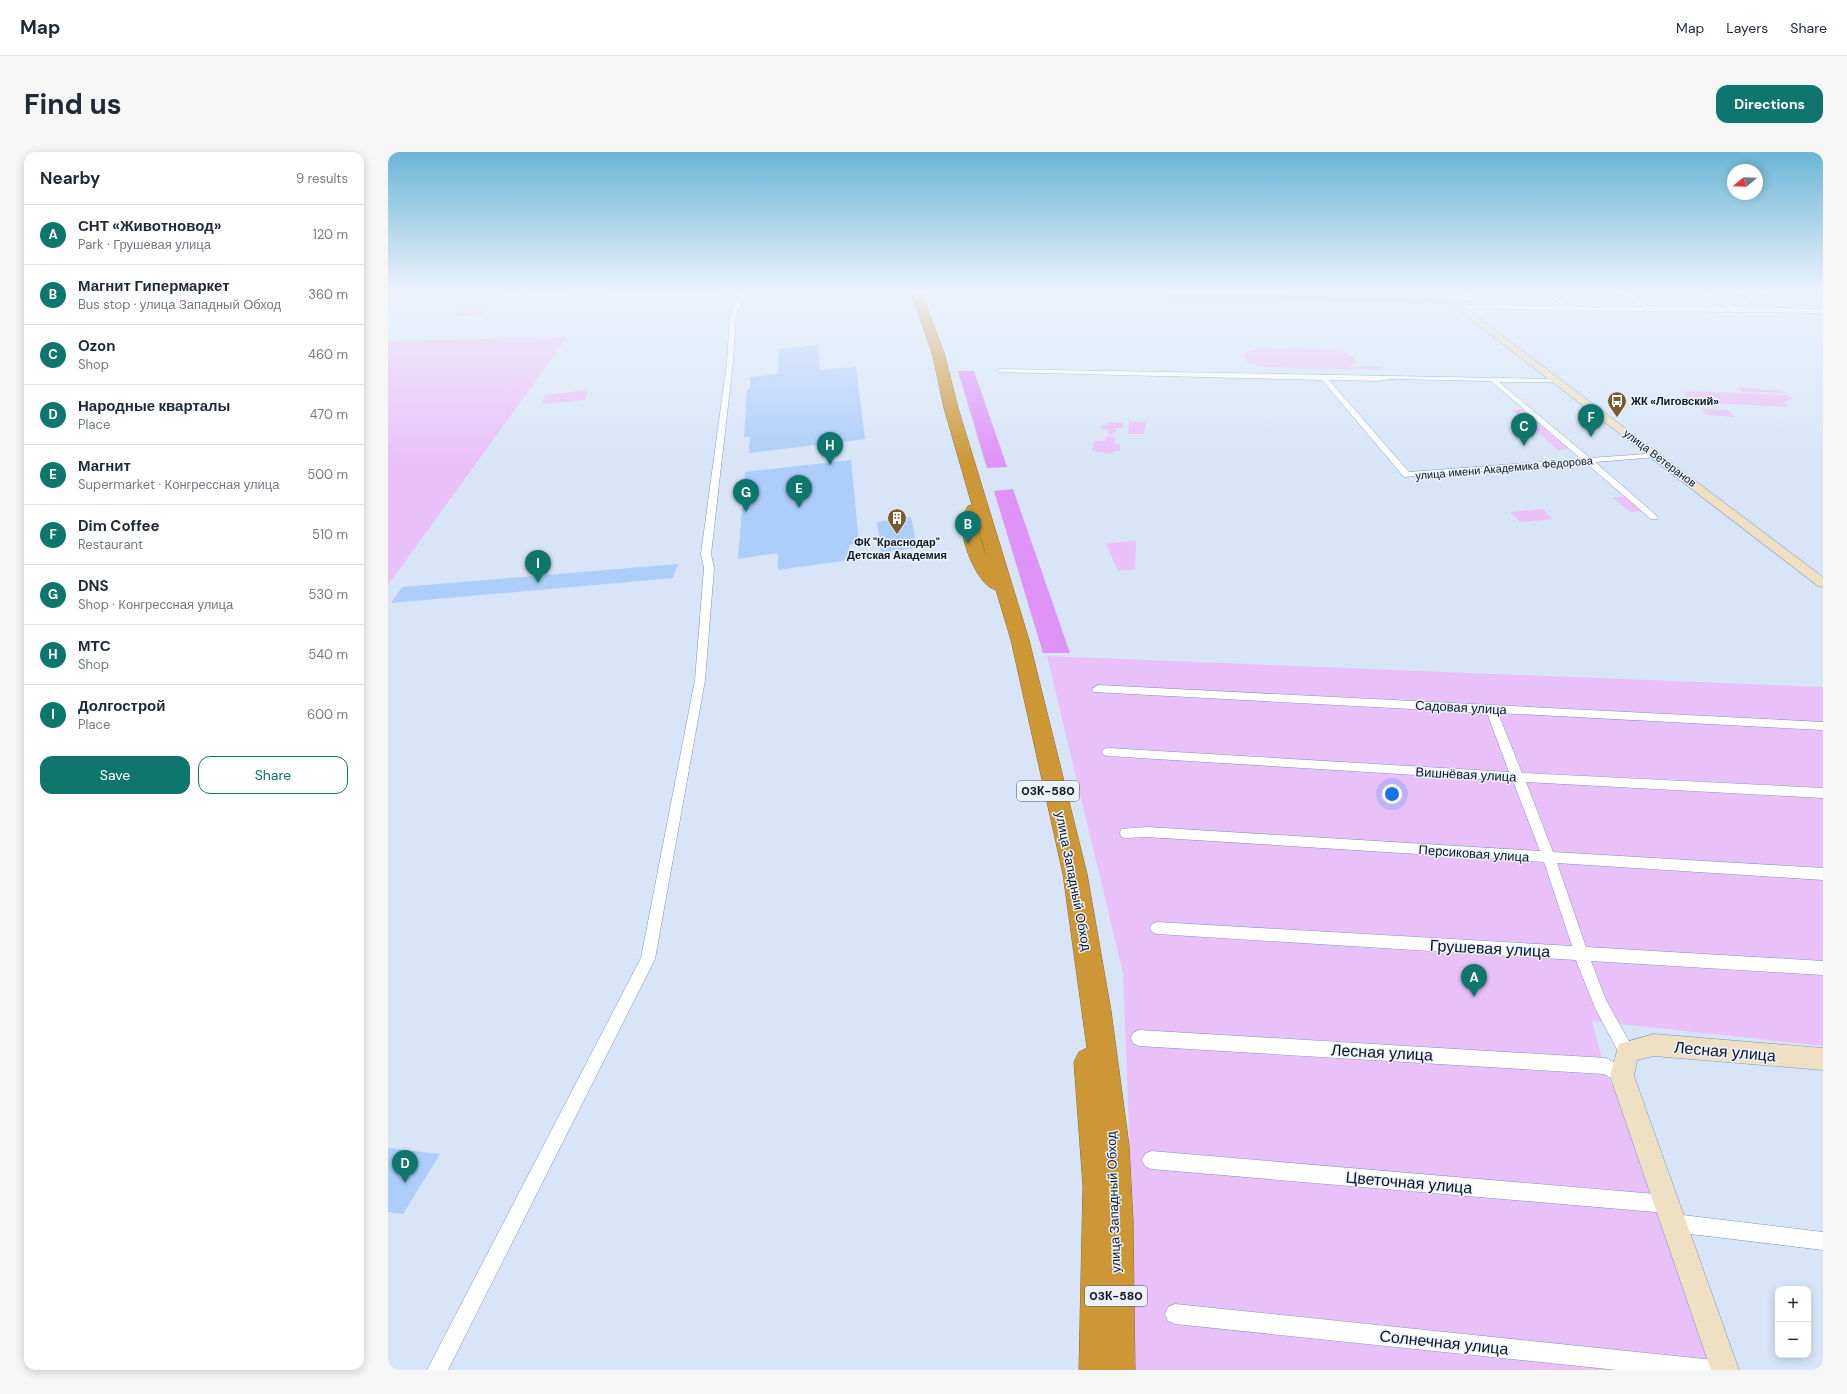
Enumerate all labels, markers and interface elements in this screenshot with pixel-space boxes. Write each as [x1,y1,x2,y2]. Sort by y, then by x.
text: Map [20,15,60,40]
text: Map [1676,19,1704,37]
text: Layers [1726,19,1768,37]
text: Share [1790,19,1827,37]
button: Directions [1716,85,1823,123]
text: Find us [24,86,122,123]
north arrow [1727,164,1763,200]
text: Nearby [40,167,100,189]
text: 9 results [296,170,348,187]
text: СНТ «Животновод» [78,216,221,236]
text: A [48,226,58,243]
text: 120 m [313,226,348,243]
text: Park · Грушевая улица [78,236,211,253]
text: Магнит Гипермаркет [78,276,230,296]
text: B [49,286,57,303]
text: 360 m [308,286,348,303]
text: Bus stop · улица Западный Обход [78,296,281,313]
text: Ozon [78,336,116,356]
text: C [48,346,58,363]
text: 460 m [308,346,348,363]
text: Shop [78,356,109,373]
bus stop icon: ЖК «Лиговский» [1606,390,1628,418]
place label: ЖК «Лиговский» [1630,394,1719,408]
text: Народные кварталы [78,396,230,416]
pin: F [1578,404,1604,437]
text: D [48,406,58,423]
text: 470 m [309,406,348,423]
pin: C [1511,413,1537,446]
text: Place [78,416,110,433]
street label: улица Ветеранов [1621,426,1699,490]
pin: H [817,432,843,465]
street label: улица имени Академика Фёдорова [1415,453,1594,483]
text: Магнит [78,456,131,476]
text: E [49,466,57,483]
text: 500 m [307,466,348,483]
pin: E [786,475,812,508]
text: Supermarket · Конгрессная улица [78,476,279,493]
pin: G [733,479,759,512]
building icon: ФК "Краснодар" Детская Академия [886,507,908,535]
pin: B [955,511,981,544]
text: Dim Coffee [78,516,159,536]
text: F [49,526,57,543]
text: 510 m [312,526,348,543]
place label: ФК "Краснодар" Детская Академия [847,535,947,562]
text: Restaurant [78,536,143,553]
pin: I [525,550,551,583]
text: DNS [78,576,109,596]
text: G [48,586,58,603]
text: 530 m [308,586,348,603]
text: Shop · Конгрессная улица [78,596,233,613]
text: МТС [78,636,111,656]
text: H [48,646,58,663]
text: 540 m [308,646,348,663]
text: Shop [78,656,109,673]
text: Долгострой [78,696,165,716]
street label: Садовая улица [1415,697,1508,718]
text: I [51,706,55,723]
text: 600 m [307,706,348,723]
text: Place [78,716,110,733]
button: Save [40,756,190,794]
button: Share [198,756,348,794]
street label: Вишнёвая улица [1415,763,1518,786]
road number: 03К-580 [1017,781,1079,801]
your location [1382,784,1402,804]
street label: улица Западный Обход [1052,810,1095,953]
street label: Персиковая улица [1418,841,1531,866]
street label: Грушевая улица [1429,935,1551,962]
pin: A [1461,964,1487,997]
street label: Лесная улица [1673,1037,1777,1066]
street label: Лесная улица [1330,1039,1434,1066]
street label: улица Западный Обход [1103,1131,1124,1273]
pin: D [392,1150,418,1183]
street label: Цветочная улица [1345,1166,1473,1199]
road number: 03К-580 [1085,1286,1147,1306]
map controls [1775,1286,1811,1358]
button: + [1775,1286,1811,1322]
button: − [1775,1322,1811,1358]
street label: Солнечная улица [1378,1325,1510,1360]

